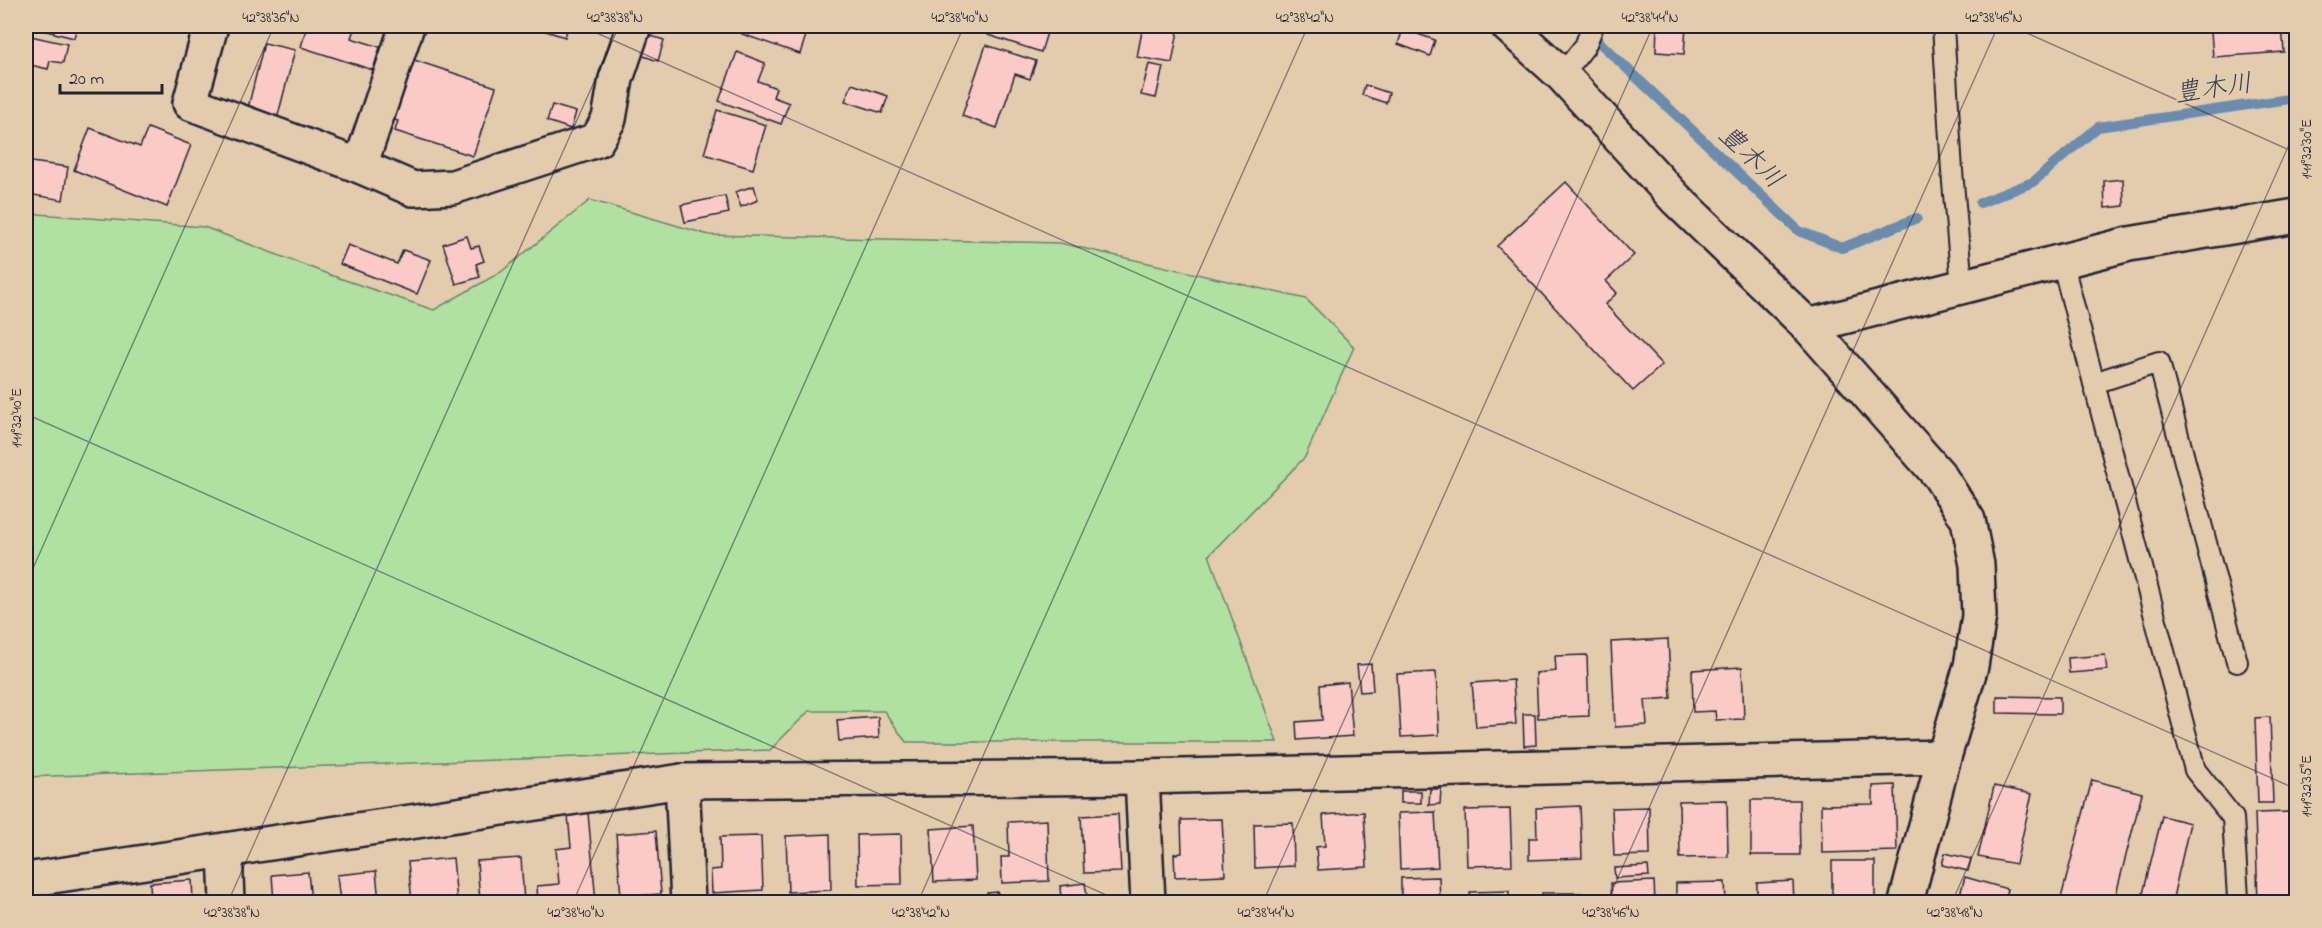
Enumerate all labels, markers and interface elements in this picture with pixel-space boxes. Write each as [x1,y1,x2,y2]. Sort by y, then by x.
text: 42°38'36"N [242,7,300,29]
text: 42°38'38"N [587,7,643,29]
text: 42°38'40"N [931,7,989,29]
text: 42°38'42"N [1276,7,1334,29]
text: 42°38'44"N [1621,7,1679,29]
text: 42°38'46"N [1965,7,2023,29]
scale bar [60,57,162,95]
water label: 豊木川 [2172,66,2255,114]
text: 20 m [69,67,104,93]
water label: 豊木川 [1709,117,1791,199]
text: 141°32'30"E [2296,119,2318,179]
text: 141°32'40"E [6,388,28,448]
text: 141°32'35"E [2296,755,2318,817]
text: 42°38'38"N [204,902,260,924]
text: 42°38'40"N [547,902,605,924]
text: 42°38'42"N [892,902,950,924]
text: 42°38'44"N [1237,902,1295,924]
text: 42°38'46"N [1582,902,1640,924]
text: 42°38'48"N [1927,902,1983,924]

